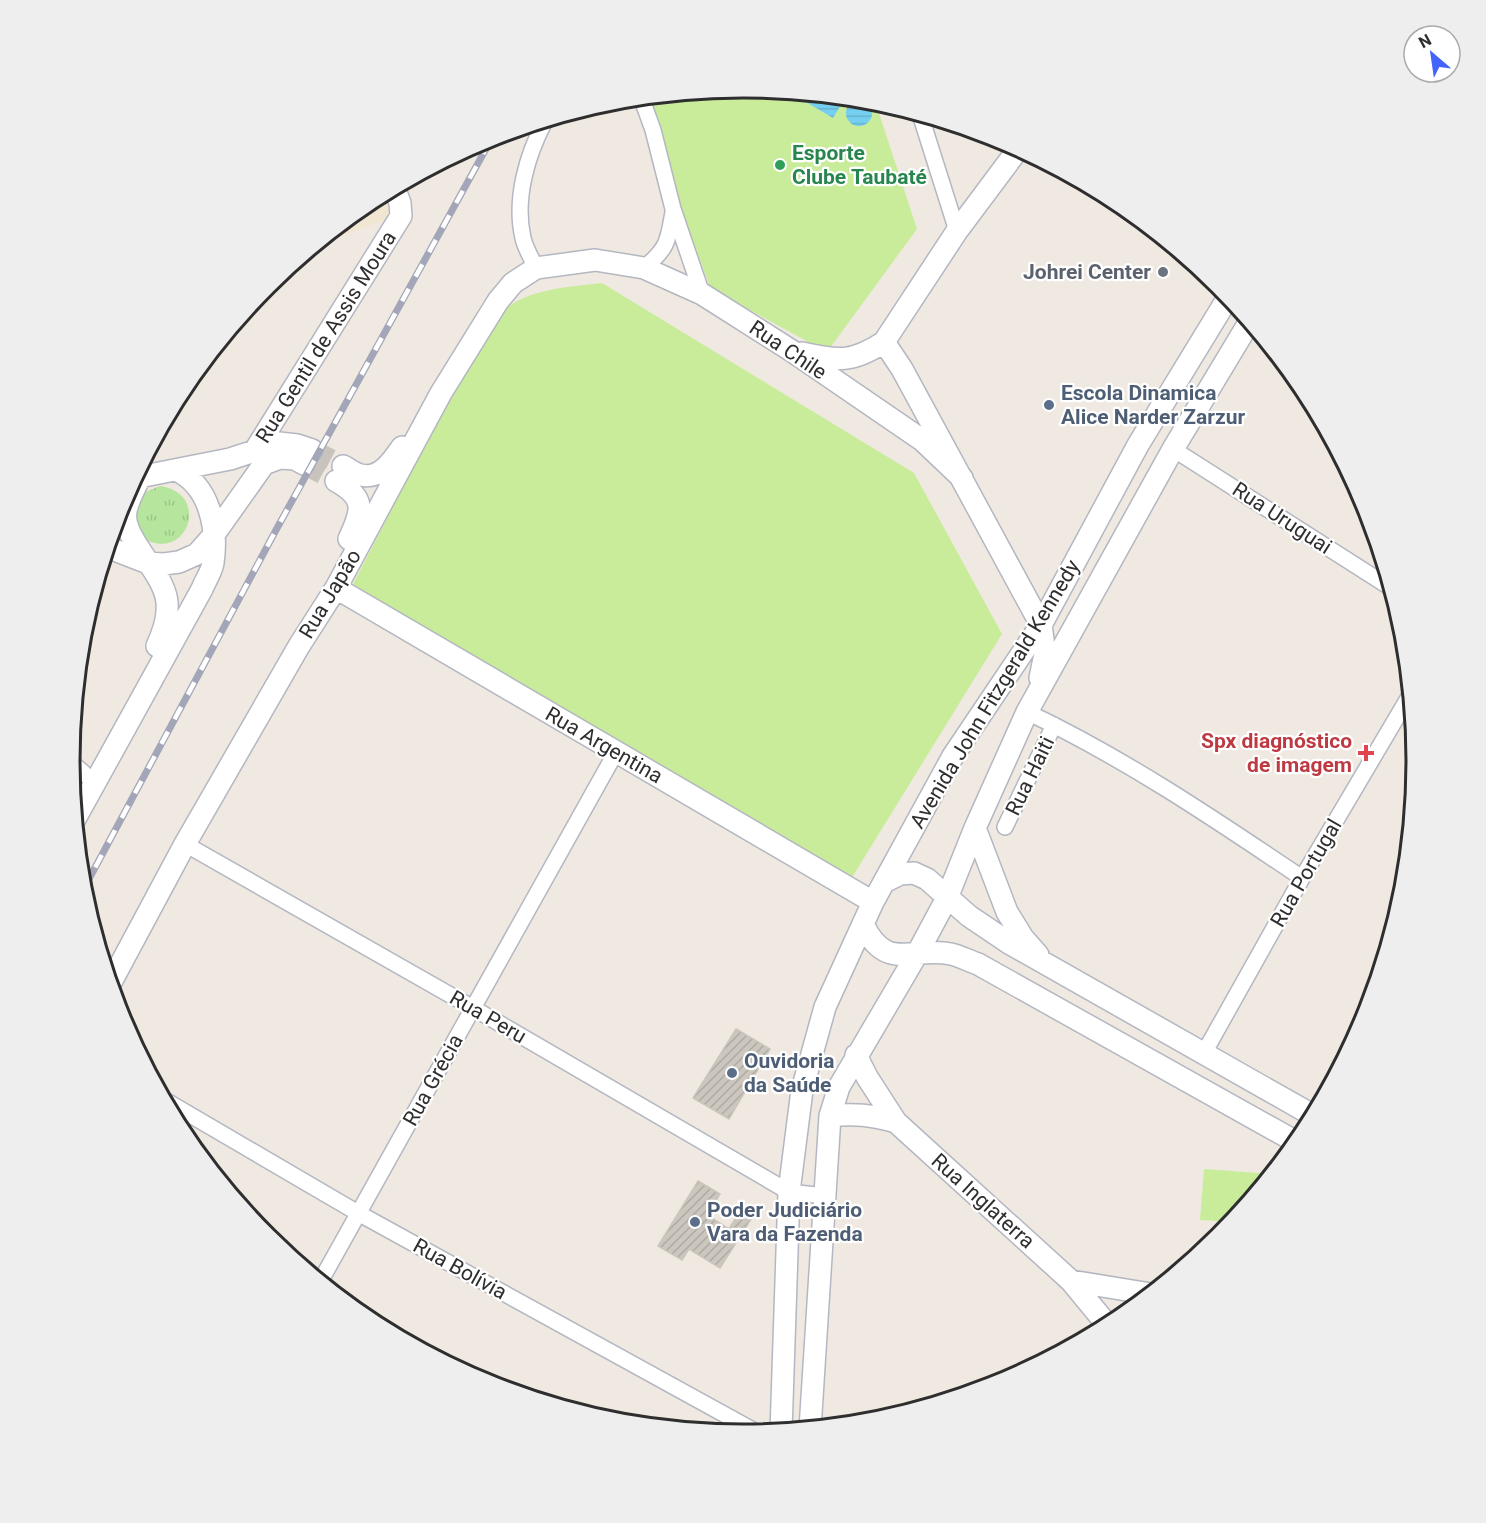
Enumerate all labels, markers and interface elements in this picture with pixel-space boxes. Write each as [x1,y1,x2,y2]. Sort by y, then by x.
north arrow [1402,24,1462,84]
text: N [1415,30,1435,52]
place label: Esporte Clube Taubaté [792,141,927,189]
marker: Esporte Clube Taubaté [773,158,787,172]
street label: Rua Gentil de Assis Moura [251,227,401,447]
place label: Johrei Center [1023,260,1151,284]
marker: Johrei Center [1156,265,1170,279]
street label: Rua Chile [745,316,831,384]
place label: Escola Dinamica Alice Narder Zarzur [1061,381,1245,429]
marker: Escola Dinamica Alice Narder Zarzur [1042,398,1056,412]
street label: Rua Uruguai [1228,477,1336,559]
street label: Rua Japão [294,545,366,643]
street label: Avenida John Fitzgerald Kennedy [905,555,1085,832]
street label: Rua Argentina [541,702,667,788]
place label: Spx diagnóstico de imagem [1201,729,1352,777]
street label: Rua Haiti [1001,733,1059,819]
marker: Spx diagnóstico de imagem [1357,744,1375,762]
street label: Rua Portugal [1265,815,1347,931]
street label: Rua Peru [446,986,530,1048]
street label: Rua Grécia [398,1030,468,1130]
place label: Ouvidoria da Saúde [744,1049,835,1097]
marker: Ouvidoria da Saúde [725,1066,739,1080]
street label: Rua Inglaterra [927,1149,1039,1253]
place label: Poder Judiciário Vara da Fazenda [707,1198,863,1246]
marker: Poder Judiciário Vara da Fazenda [688,1215,702,1229]
street label: Rua Bolívia [409,1233,511,1305]

